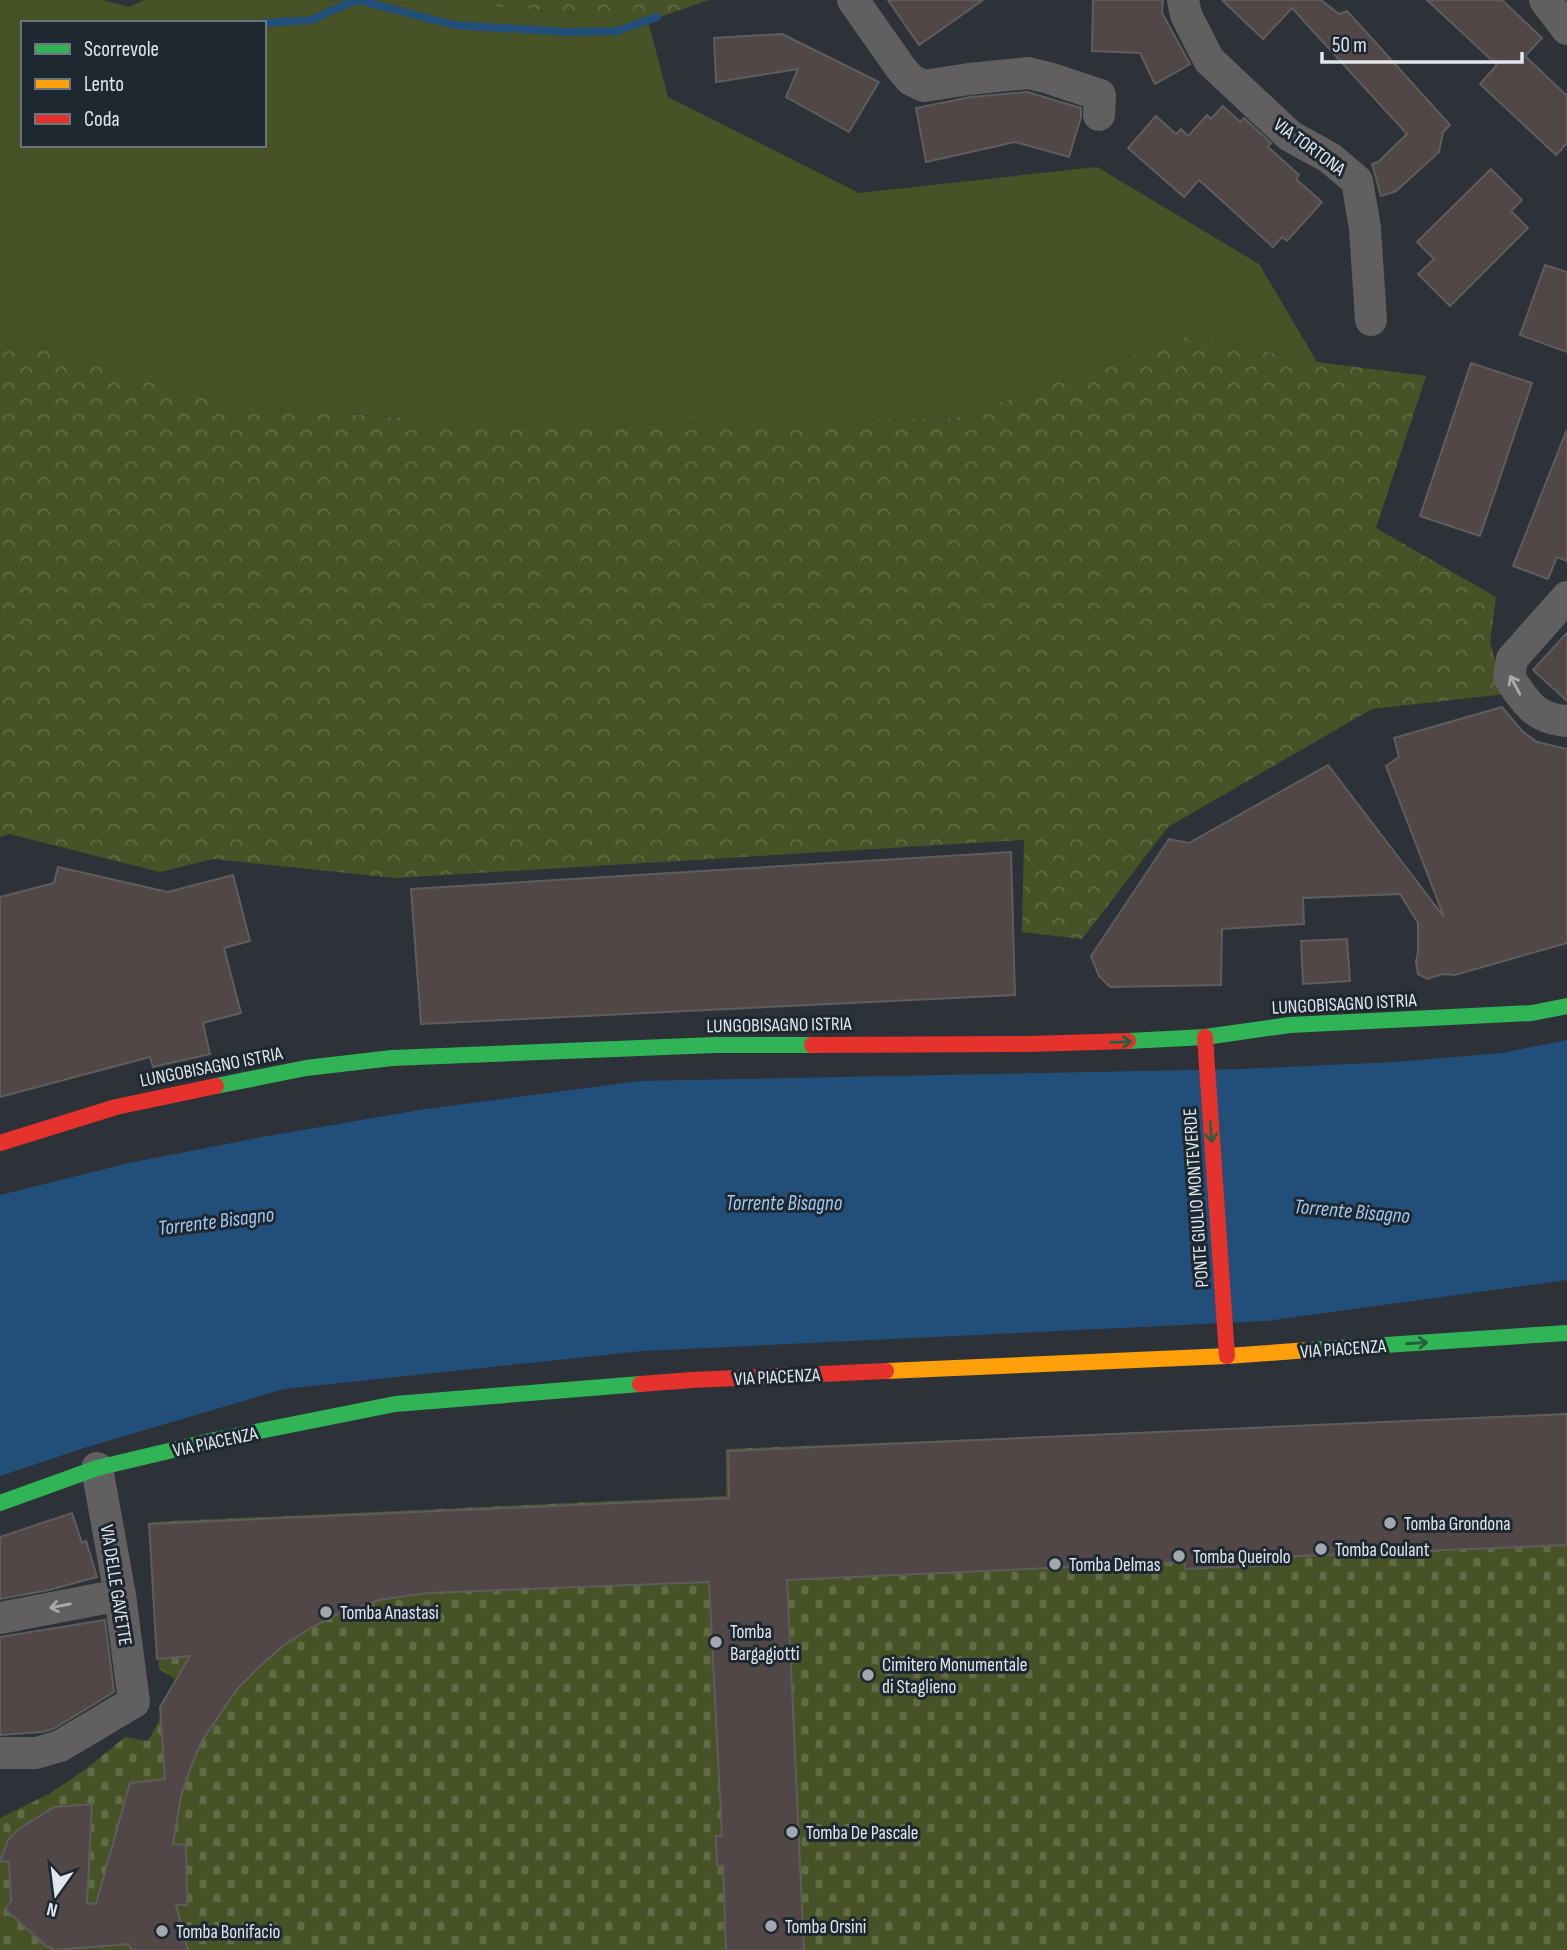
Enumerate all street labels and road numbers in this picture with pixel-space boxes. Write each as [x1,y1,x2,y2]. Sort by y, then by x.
street label: VIA TORTONA [1269,113,1350,182]
street label: LUNGOBISAGNO ISTRIA [1271,989,1418,1020]
street label: LUNGOBISAGNO ISTRIA [706,1013,853,1038]
street label: LUNGOBISAGNO ISTRIA [138,1042,286,1093]
street label: PONTE GIULIO MONTEVERDE [1179,1107,1214,1288]
street label: VIA PIACENZA [1299,1335,1388,1364]
street label: VIA PIACENZA [733,1364,822,1391]
street label: VIA PIACENZA [171,1422,261,1463]
street label: VIA DELLE GAVETTE [95,1523,136,1647]

